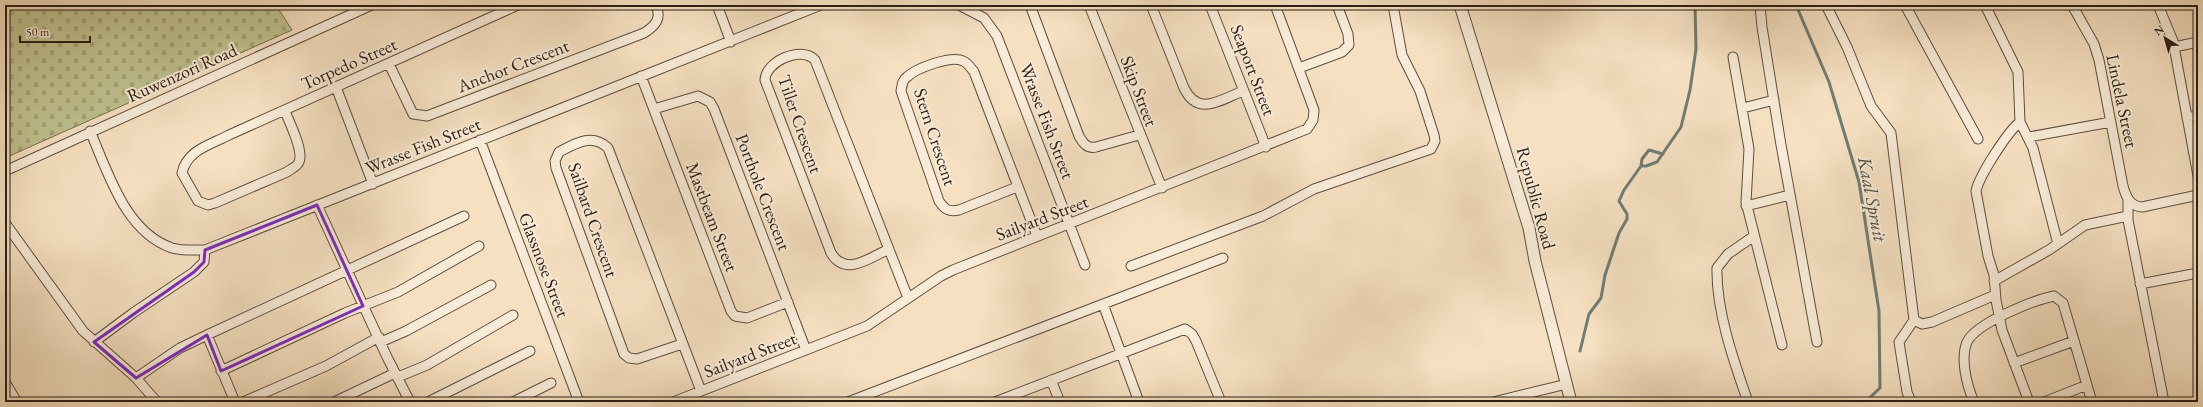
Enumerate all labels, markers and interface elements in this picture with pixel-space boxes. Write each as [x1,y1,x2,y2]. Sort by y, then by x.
scale bar [20,18,90,44]
north arrow [2145,18,2185,58]
street label: Seaport Street [1226,21,1281,119]
text: N [2151,22,2167,38]
text: 50 m [26,24,50,40]
street label: Torpedo Street [297,32,401,95]
street label: Anchor Crescent [453,34,572,98]
street label: Ruwenzori Road [123,38,241,107]
street label: Skip Street [1116,52,1164,130]
street label: Lindela Street [2101,52,2144,150]
street label: Wrasse Fish Street [1015,60,1080,182]
street label: Tiller Crescent [773,72,828,176]
street label: Stern Crescent [909,85,962,189]
street label: Wrasse Fish Street [362,112,484,179]
street label: Porthole Crescent [731,130,796,254]
street label: Republic Road [1512,144,1561,252]
water label: Kaal Spruit [1852,154,1893,245]
street label: Sailbard Crescent [563,159,624,281]
street label: Mastbeam Street [681,159,744,275]
street label: Sailyard Street [992,189,1092,246]
street label: Glassnose Street [514,209,575,321]
street label: Sailyard Street [700,326,800,383]

